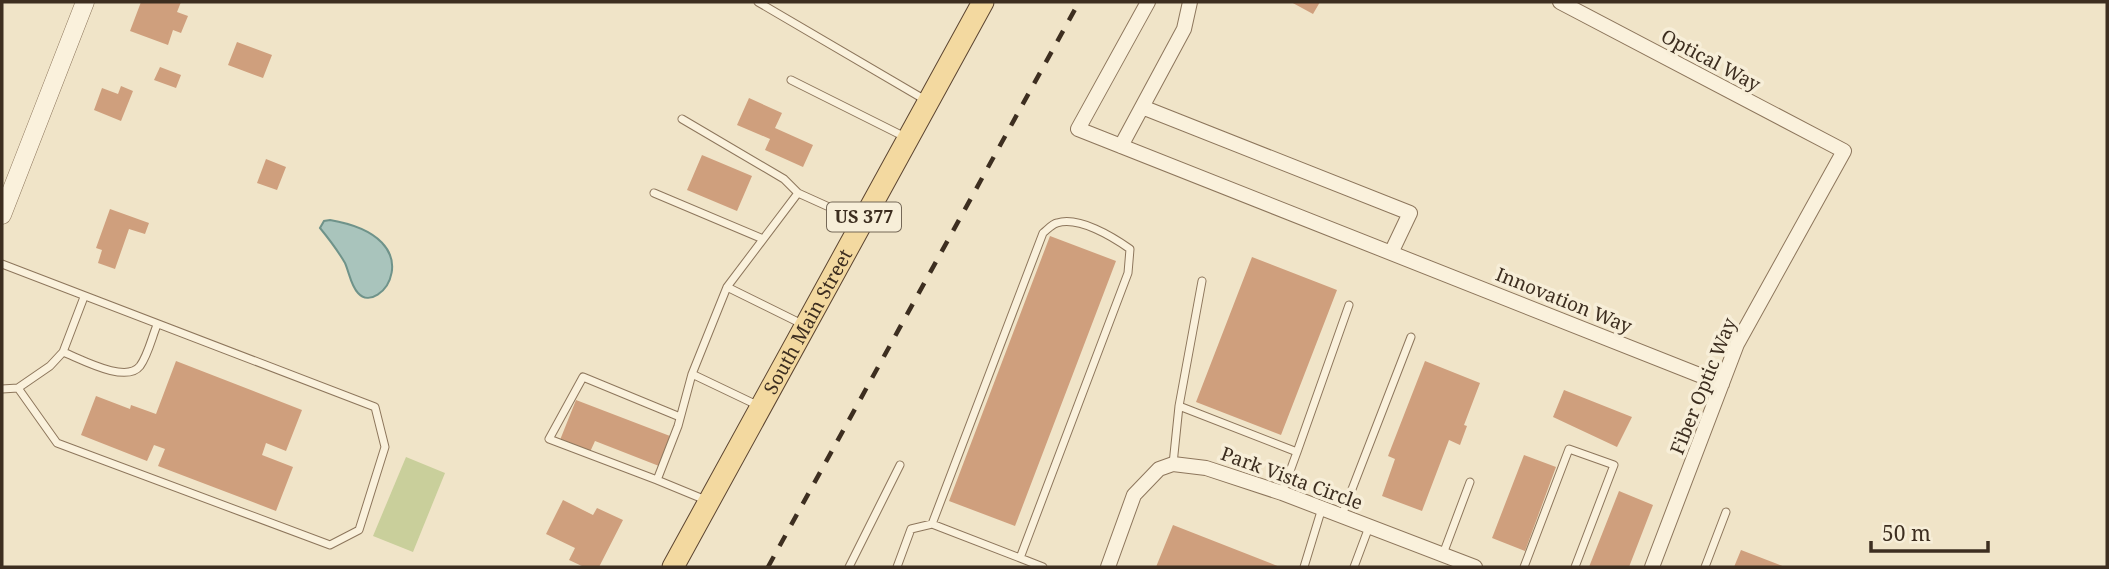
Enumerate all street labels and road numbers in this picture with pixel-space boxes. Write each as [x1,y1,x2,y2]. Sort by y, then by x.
street label: Optical Way [1657,23,1765,97]
road number: US 377 [827,202,901,232]
street label: South Main Street [757,244,858,399]
street label: Innovation Way [1492,261,1636,339]
street label: Fiber Optic Way [1664,313,1742,458]
street label: Park Vista Circle [1218,440,1366,516]

